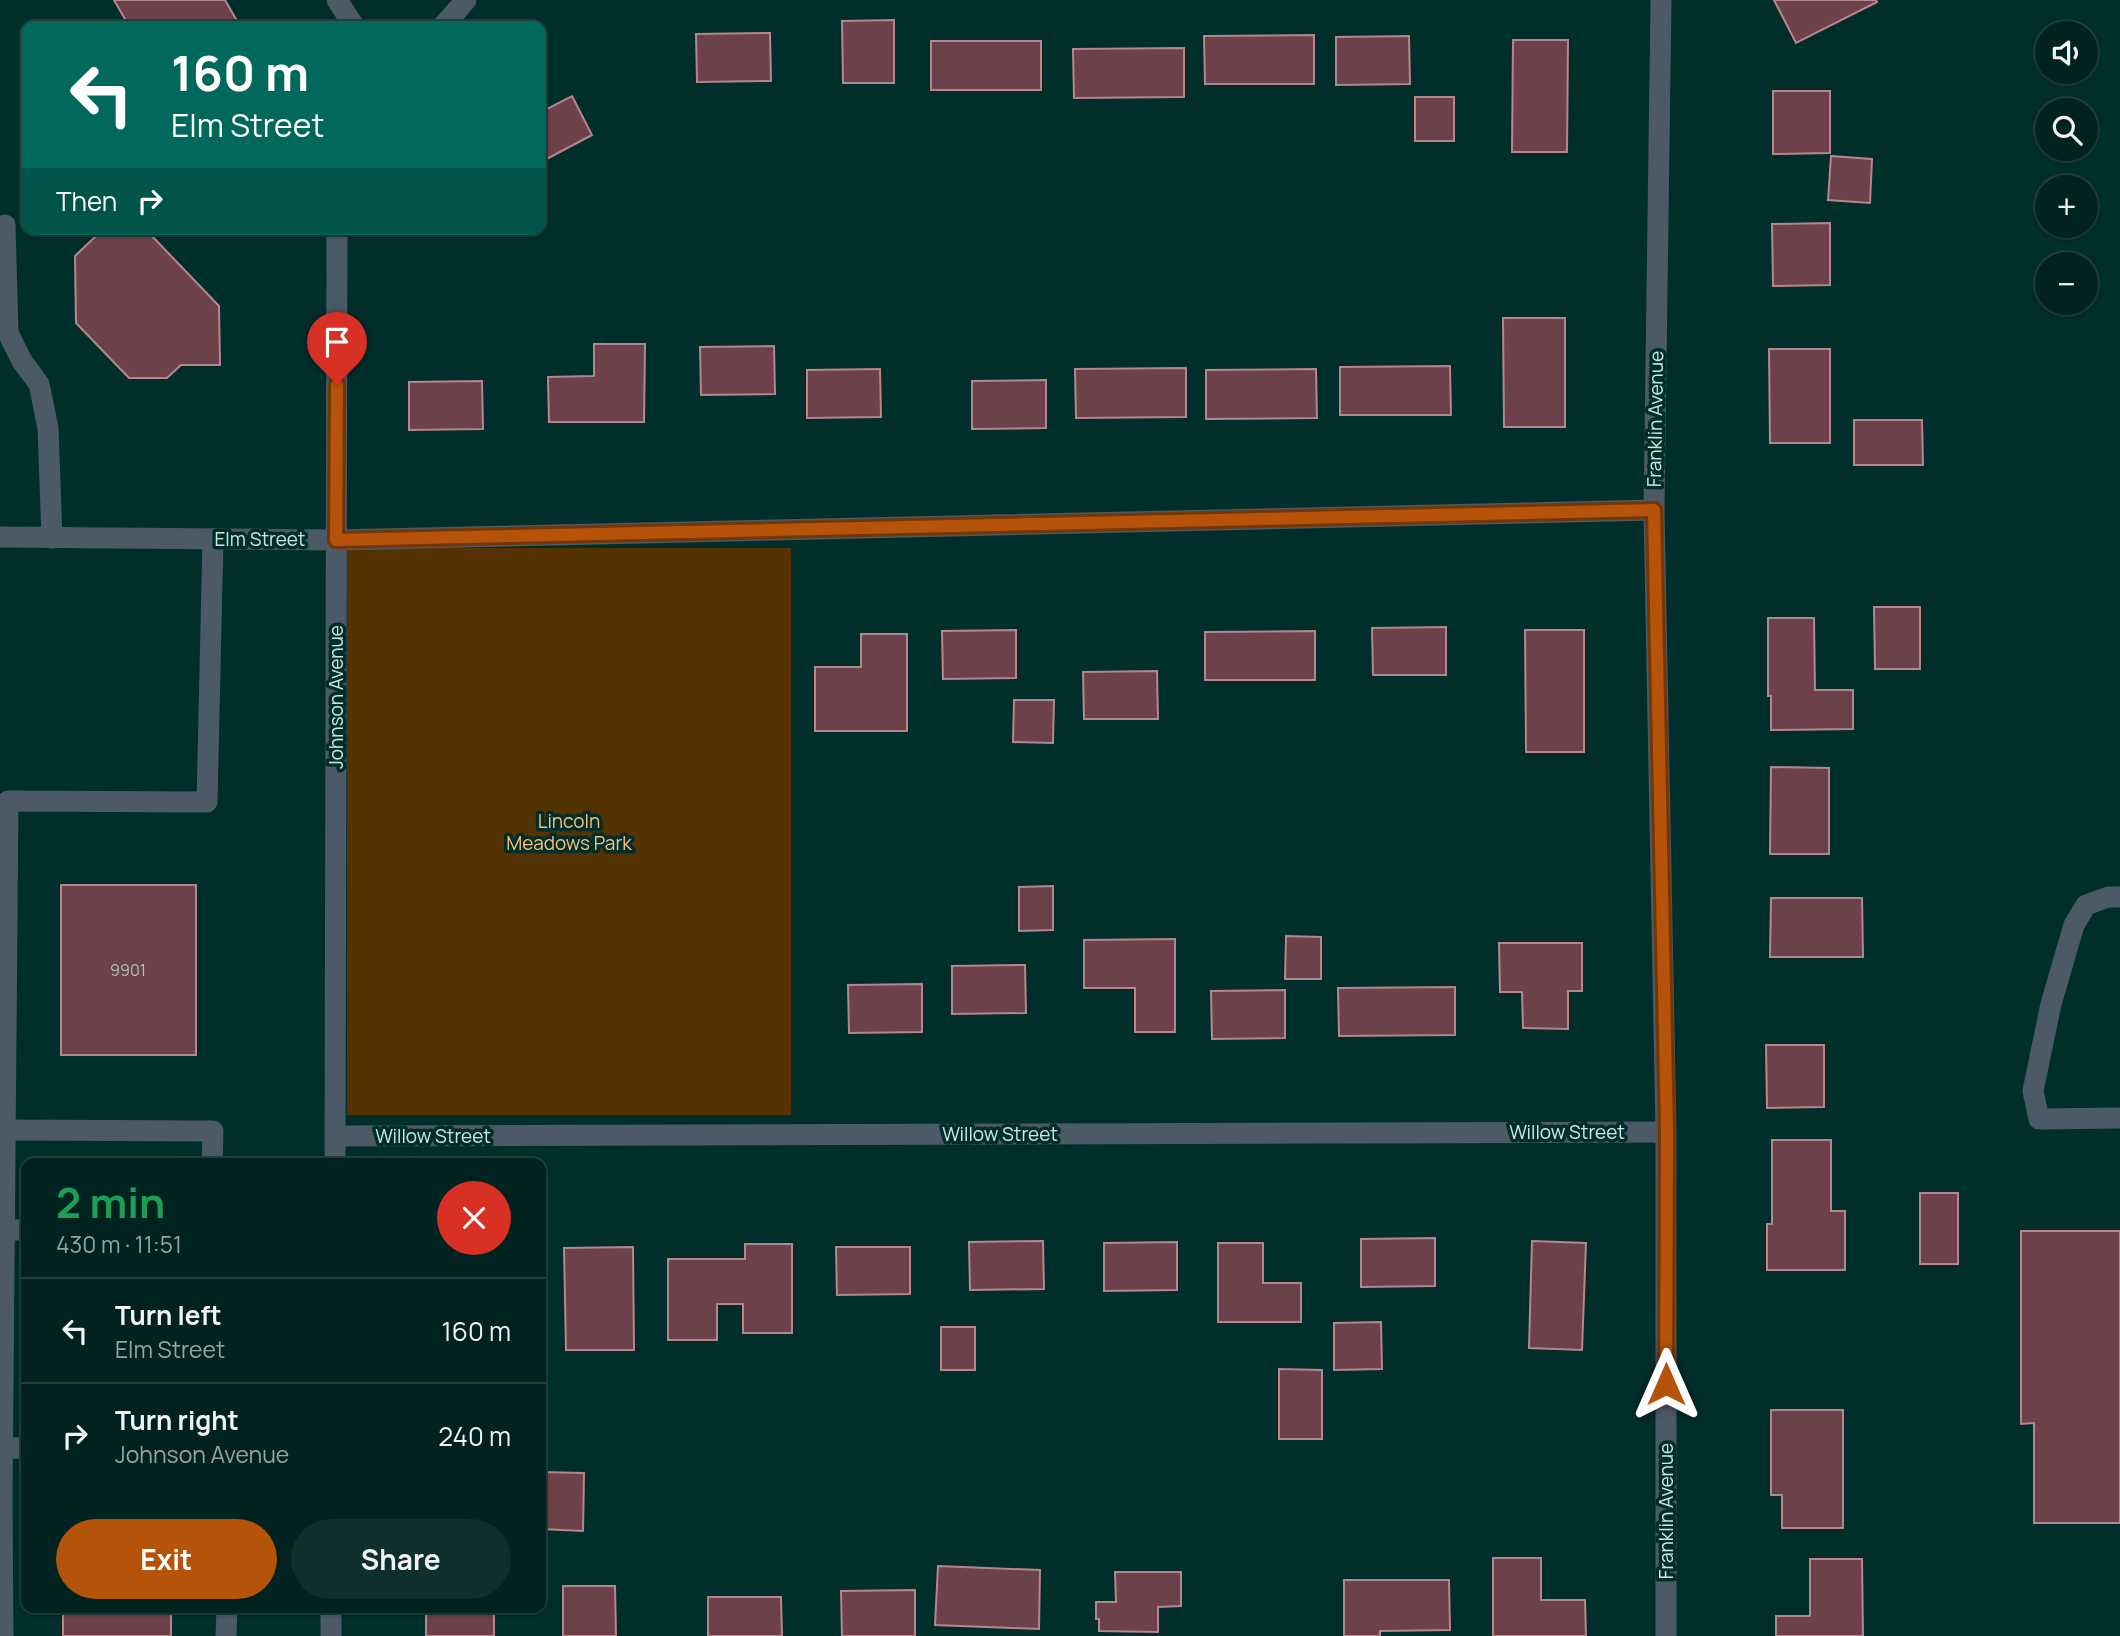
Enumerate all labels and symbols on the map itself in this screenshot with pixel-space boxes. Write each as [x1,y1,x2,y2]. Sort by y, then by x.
pin [307,312,367,384]
street label: Franklin Avenue [1641,351,1669,487]
street label: Elm Street [215,526,305,552]
street label: Johnson Avenue [323,625,349,769]
park label: Lincoln Meadows Park [506,808,632,856]
house number: 9901 [110,959,146,981]
street label: Willow Street [1509,1119,1625,1145]
street label: Willow Street [942,1121,1058,1147]
street label: Willow Street [375,1123,491,1149]
position arrow [1629,1347,1703,1421]
street label: Franklin Avenue [1653,1443,1679,1579]

